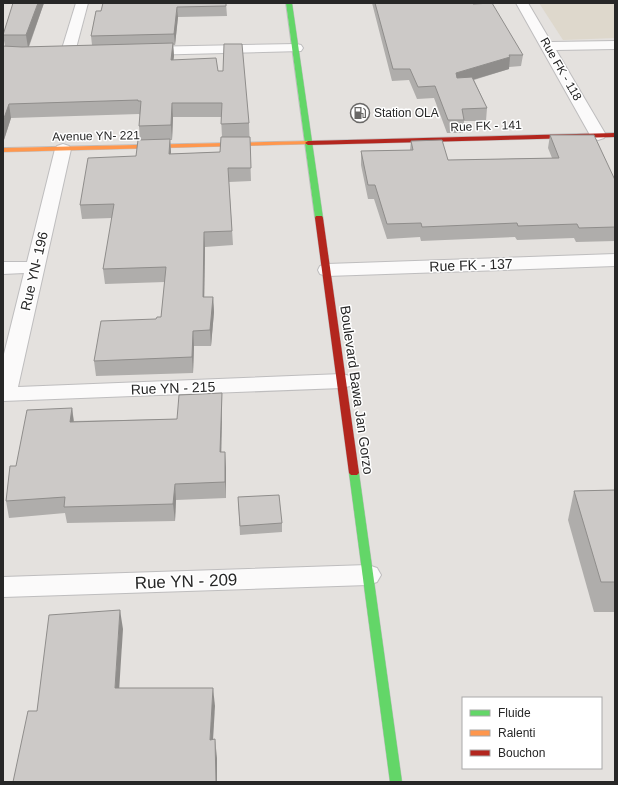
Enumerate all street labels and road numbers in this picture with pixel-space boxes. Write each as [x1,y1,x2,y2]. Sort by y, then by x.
street label: Rue FK - 118 [537,35,585,103]
street label: Rue FK - 141 [450,118,522,134]
street label: Avenue YN- 221 [52,128,140,144]
street label: Rue YN- 196 [17,230,51,312]
street label: Rue FK - 137 [429,256,513,274]
street label: Boulevard Bawa Jan Gorzo [337,304,377,476]
street label: Rue YN - 215 [130,379,216,397]
street label: Rue YN - 209 [134,570,238,593]

